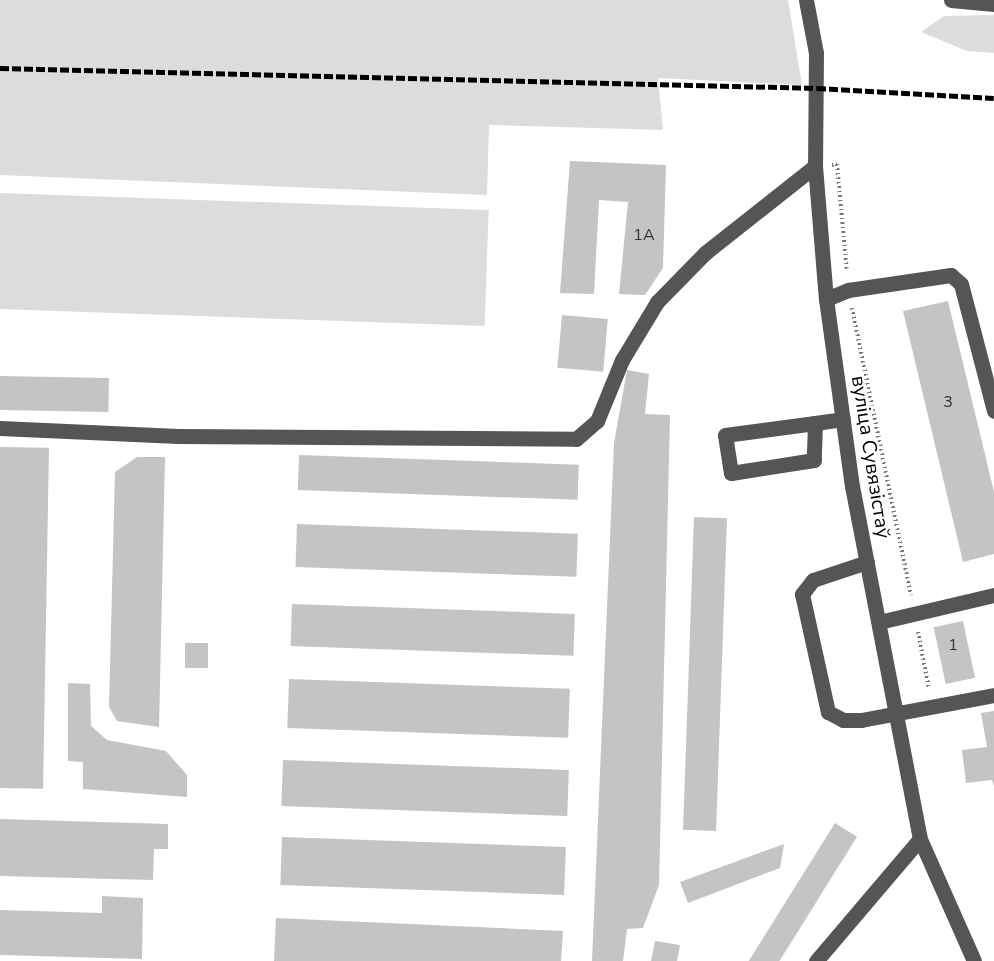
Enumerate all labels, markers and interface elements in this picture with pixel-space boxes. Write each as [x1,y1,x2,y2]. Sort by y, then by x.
house number: 1А [633,225,655,245]
street label: вуліца Сувязістаў [846,374,896,540]
house number: 3 [943,392,953,412]
house number: 1 [948,635,958,655]

